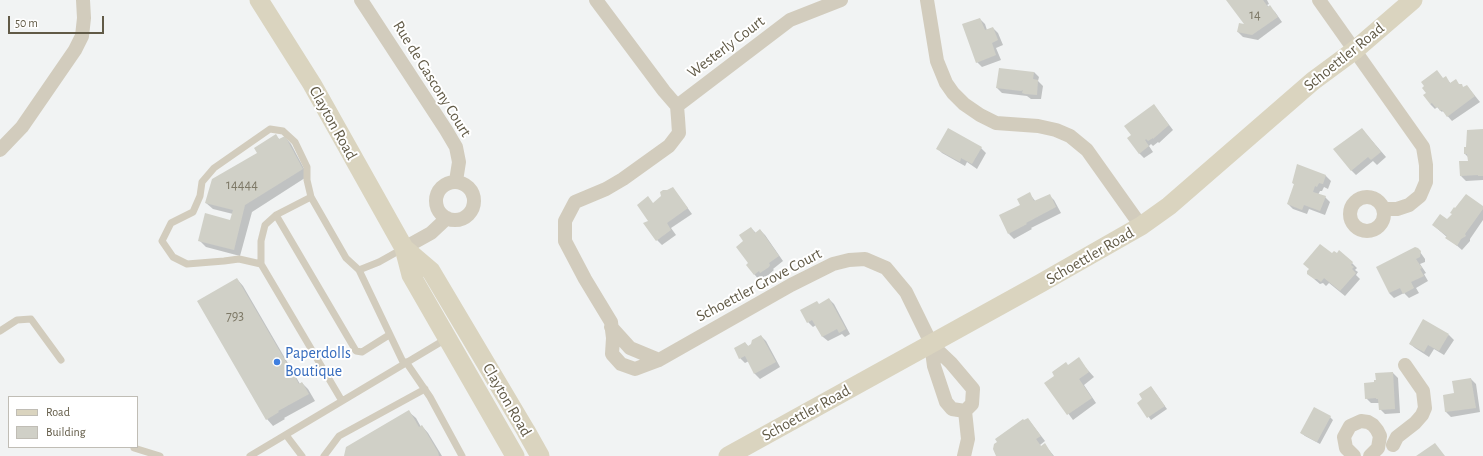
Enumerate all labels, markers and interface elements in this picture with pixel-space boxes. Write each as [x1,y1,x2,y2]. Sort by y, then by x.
house number: 14 [1249,7,1261,23]
scale bar [10,8,106,34]
street label: Westerly Court [684,12,768,82]
text: 50 m [15,17,38,29]
street label: Rue de Gascony Court [389,17,475,141]
street label: Schoettler Road [1300,19,1388,95]
street label: Clayton Road [305,83,361,163]
house number: 14444 [226,177,258,193]
street label: Schoettler Road [1043,223,1137,289]
street label: Schoettler Grove Court [693,244,825,326]
house number: 793 [226,308,244,324]
place label: Paperdolls Boutique [285,343,351,381]
marker: Paperdolls Boutique [272,357,282,367]
street label: Clayton Road [478,360,536,440]
street label: Schoettler Road [758,381,854,445]
legend [8,396,138,448]
text: Road [46,406,70,418]
text: Building [46,426,86,438]

